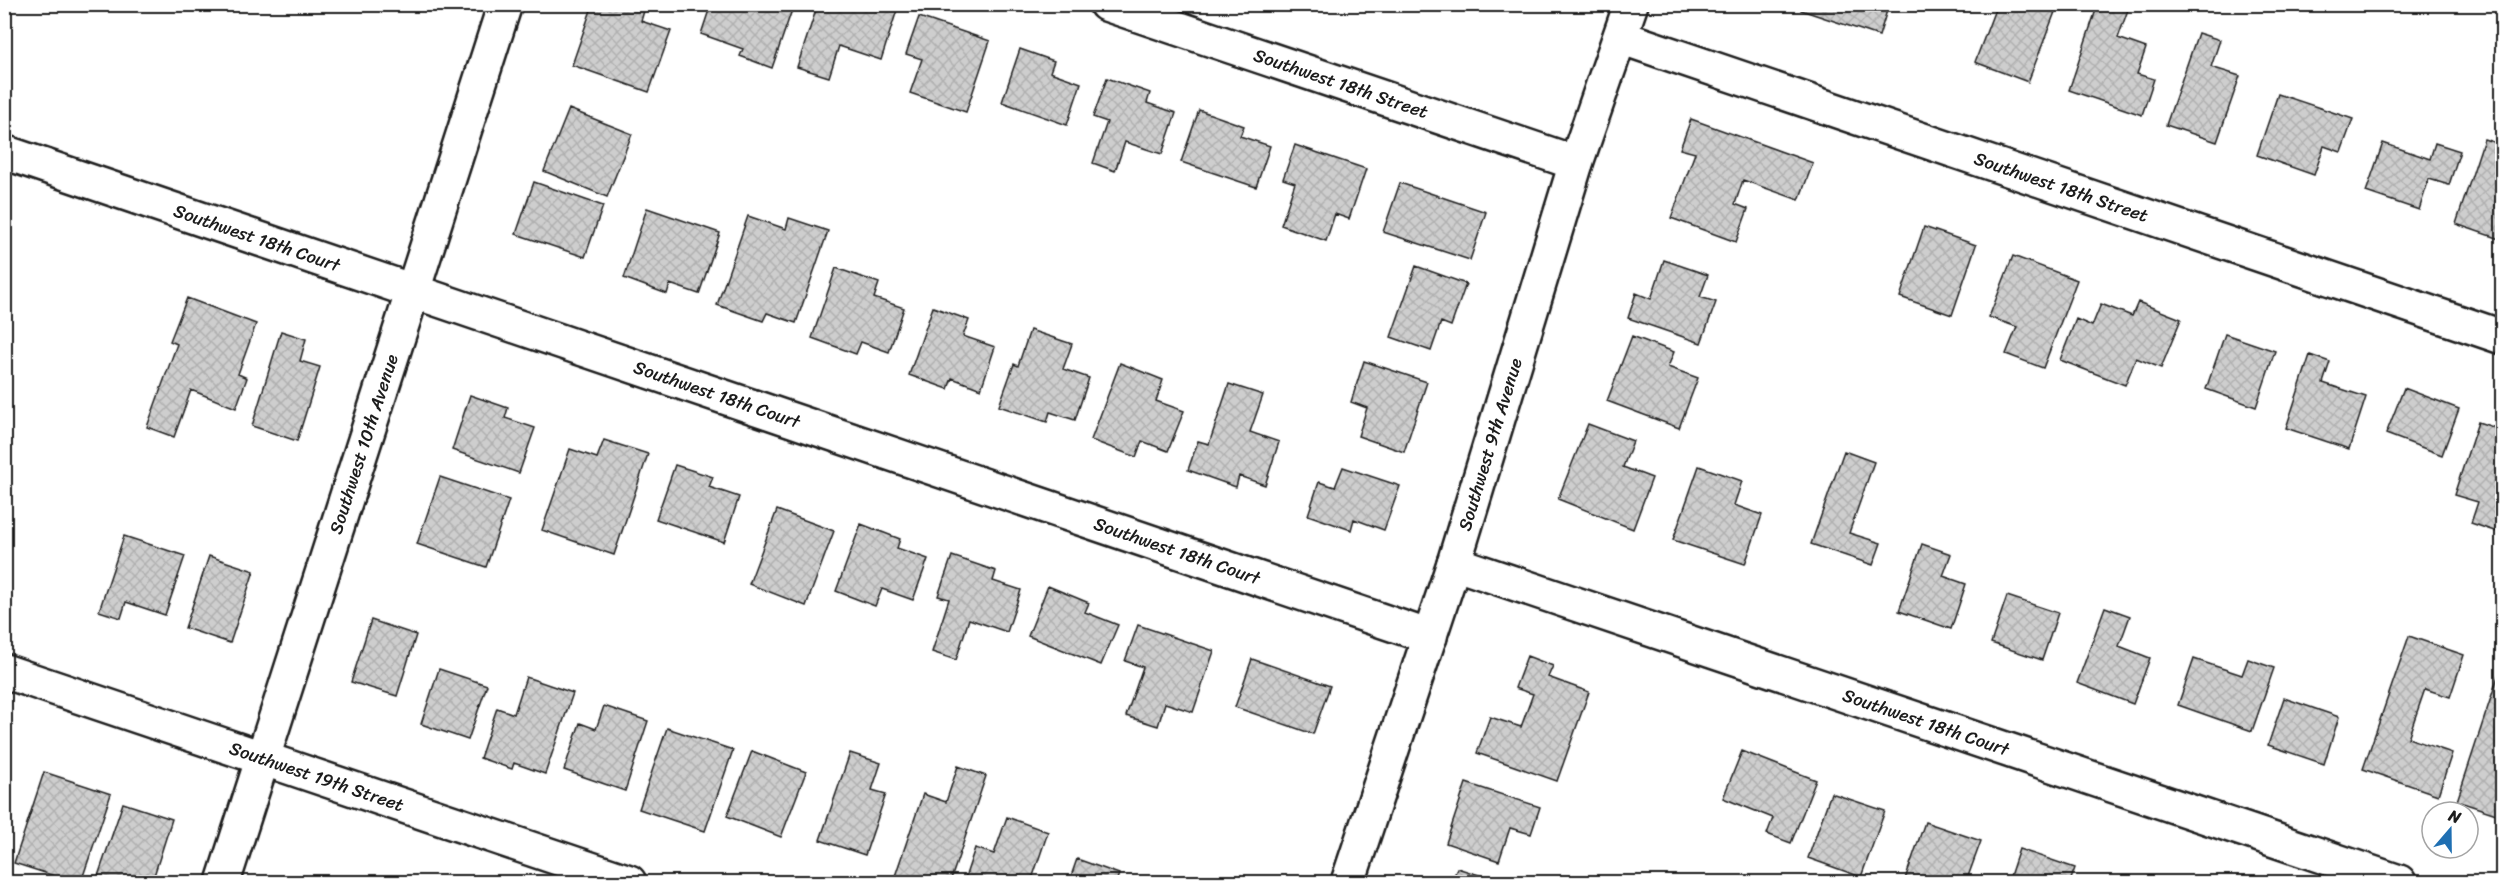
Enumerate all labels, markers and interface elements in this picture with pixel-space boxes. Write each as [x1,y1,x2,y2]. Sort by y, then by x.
street label: Southwest 18th Street [1249,39,1433,128]
street label: Southwest 18th Street [1970,143,2153,232]
street label: Southwest 18th Court [169,195,345,281]
street label: Southwest 10th Avenue [320,350,408,538]
street label: Southwest 18th Court [629,351,805,438]
street label: Southwest 9th Avenue [1449,354,1532,535]
street label: Southwest 18th Court [1089,508,1265,594]
street label: Southwest 18th Court [1838,679,2014,766]
street label: Southwest 19th Street [225,732,408,821]
north arrow [2420,800,2480,860]
text: N [2444,801,2466,832]

